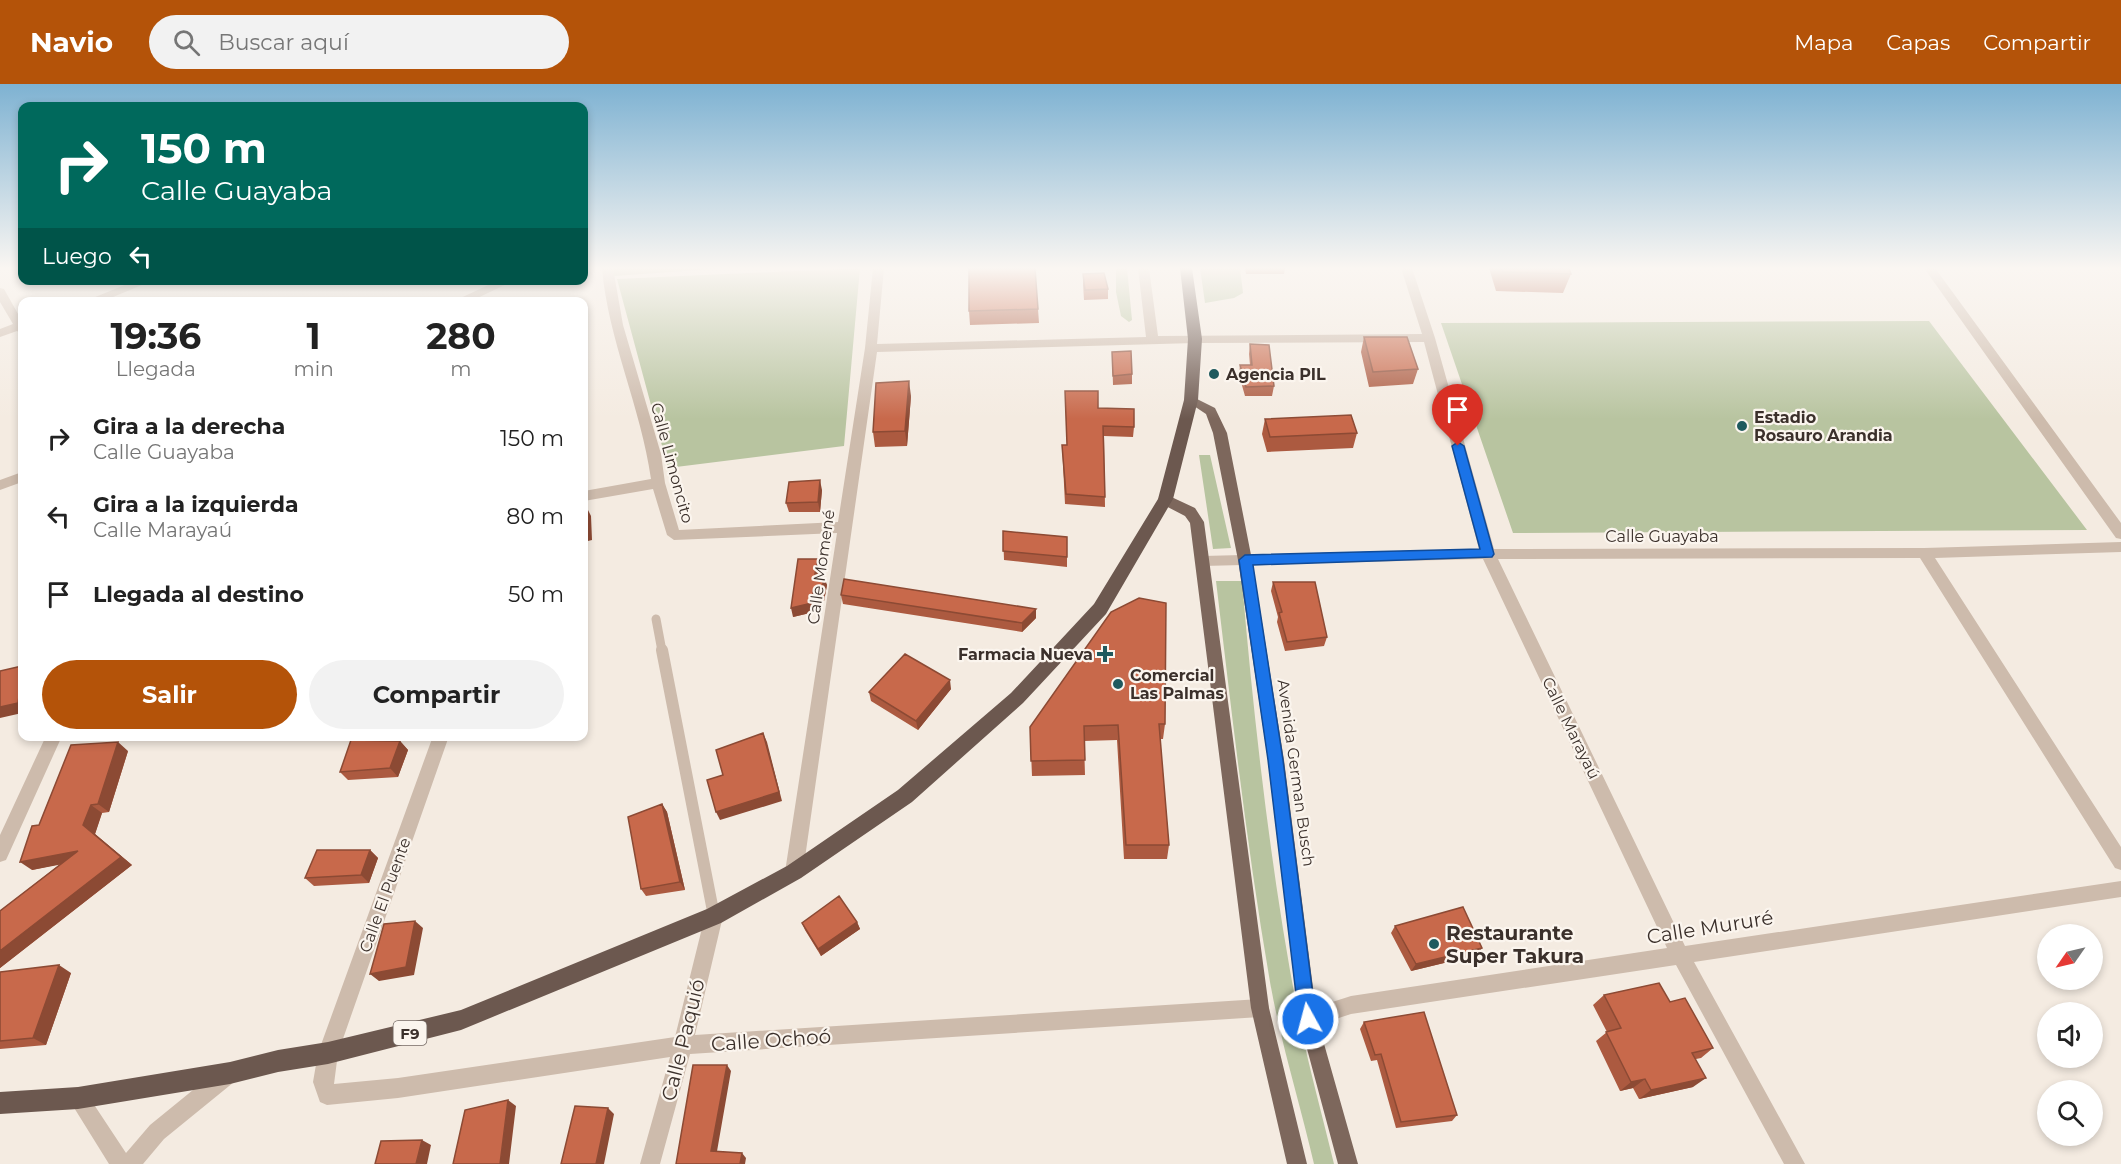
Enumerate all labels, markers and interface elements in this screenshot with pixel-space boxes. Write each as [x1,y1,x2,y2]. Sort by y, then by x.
search box [149,15,569,69]
text: Navio [30,25,113,59]
icon: search [170,26,203,59]
text: Buscar aquí [218,29,349,56]
text: Mapa [1794,30,1853,55]
text: Capas [1886,30,1950,55]
text: Compartir [1983,30,2091,55]
text: 150 m [141,122,267,174]
icon: right [42,126,120,204]
text: Calle Guayaba [141,174,332,207]
icon: left [124,240,157,273]
text: Luego [42,243,112,270]
text: 19:36 [110,314,201,358]
text: 1 [307,314,321,358]
text: 280 [426,314,496,358]
text: Llegada [116,357,196,381]
text: min [294,357,334,381]
text: m [450,357,471,381]
place label: Agencia PIL [1225,365,1326,384]
marker: Agencia PIL [1207,367,1221,381]
pin [1432,384,1483,446]
icon: arrive [1441,393,1474,426]
street label: Calle Limoncito [647,401,697,525]
place label: Estadio Rosauro Arandia [1754,408,1893,445]
text: Gira a la derecha [93,413,285,440]
marker: Estadio Rosauro Arandia [1735,419,1749,433]
icon: right [42,422,75,455]
text: 150 m [500,425,564,452]
text: Calle Guayaba [93,440,235,464]
text: Gira a la izquierda [93,491,299,518]
icon: left [42,500,75,533]
text: 80 m [506,503,564,530]
street label: Calle Momené [804,508,838,626]
text: Calle Marayaú [93,518,232,542]
street label: Calle Guayaba [1605,527,1719,546]
icon: arrive [42,578,75,611]
text: Llegada al destino [93,581,304,608]
text: 50 m [508,581,564,608]
place label: Farmacia Nueva [958,645,1093,664]
marker: Farmacia Nueva [1098,647,1112,661]
button: Salir [42,660,297,729]
button: Compartir [309,660,564,729]
place label: Comercial Las Palmas [1130,666,1224,703]
street label: Calle Marayaú [1538,674,1604,782]
marker: Comercial Las Palmas [1111,677,1125,691]
street label: Avenida German Busch [1273,678,1319,868]
street label: Calle El Puente [355,835,415,955]
street label: Calle Mururé [1645,905,1775,949]
place label: Restaurante Super Takura [1446,921,1584,968]
north arrow [2037,924,2103,990]
map controls [2037,924,2103,1146]
marker: Restaurante Super Takura [1427,937,1441,951]
street label: Calle Paquió [656,977,710,1103]
position arrow [1276,987,1340,1051]
button: sound [2037,1002,2103,1068]
road number: F9 [394,1021,426,1045]
street label: Calle Ochoó [710,1024,832,1056]
button: search [2037,1080,2103,1146]

